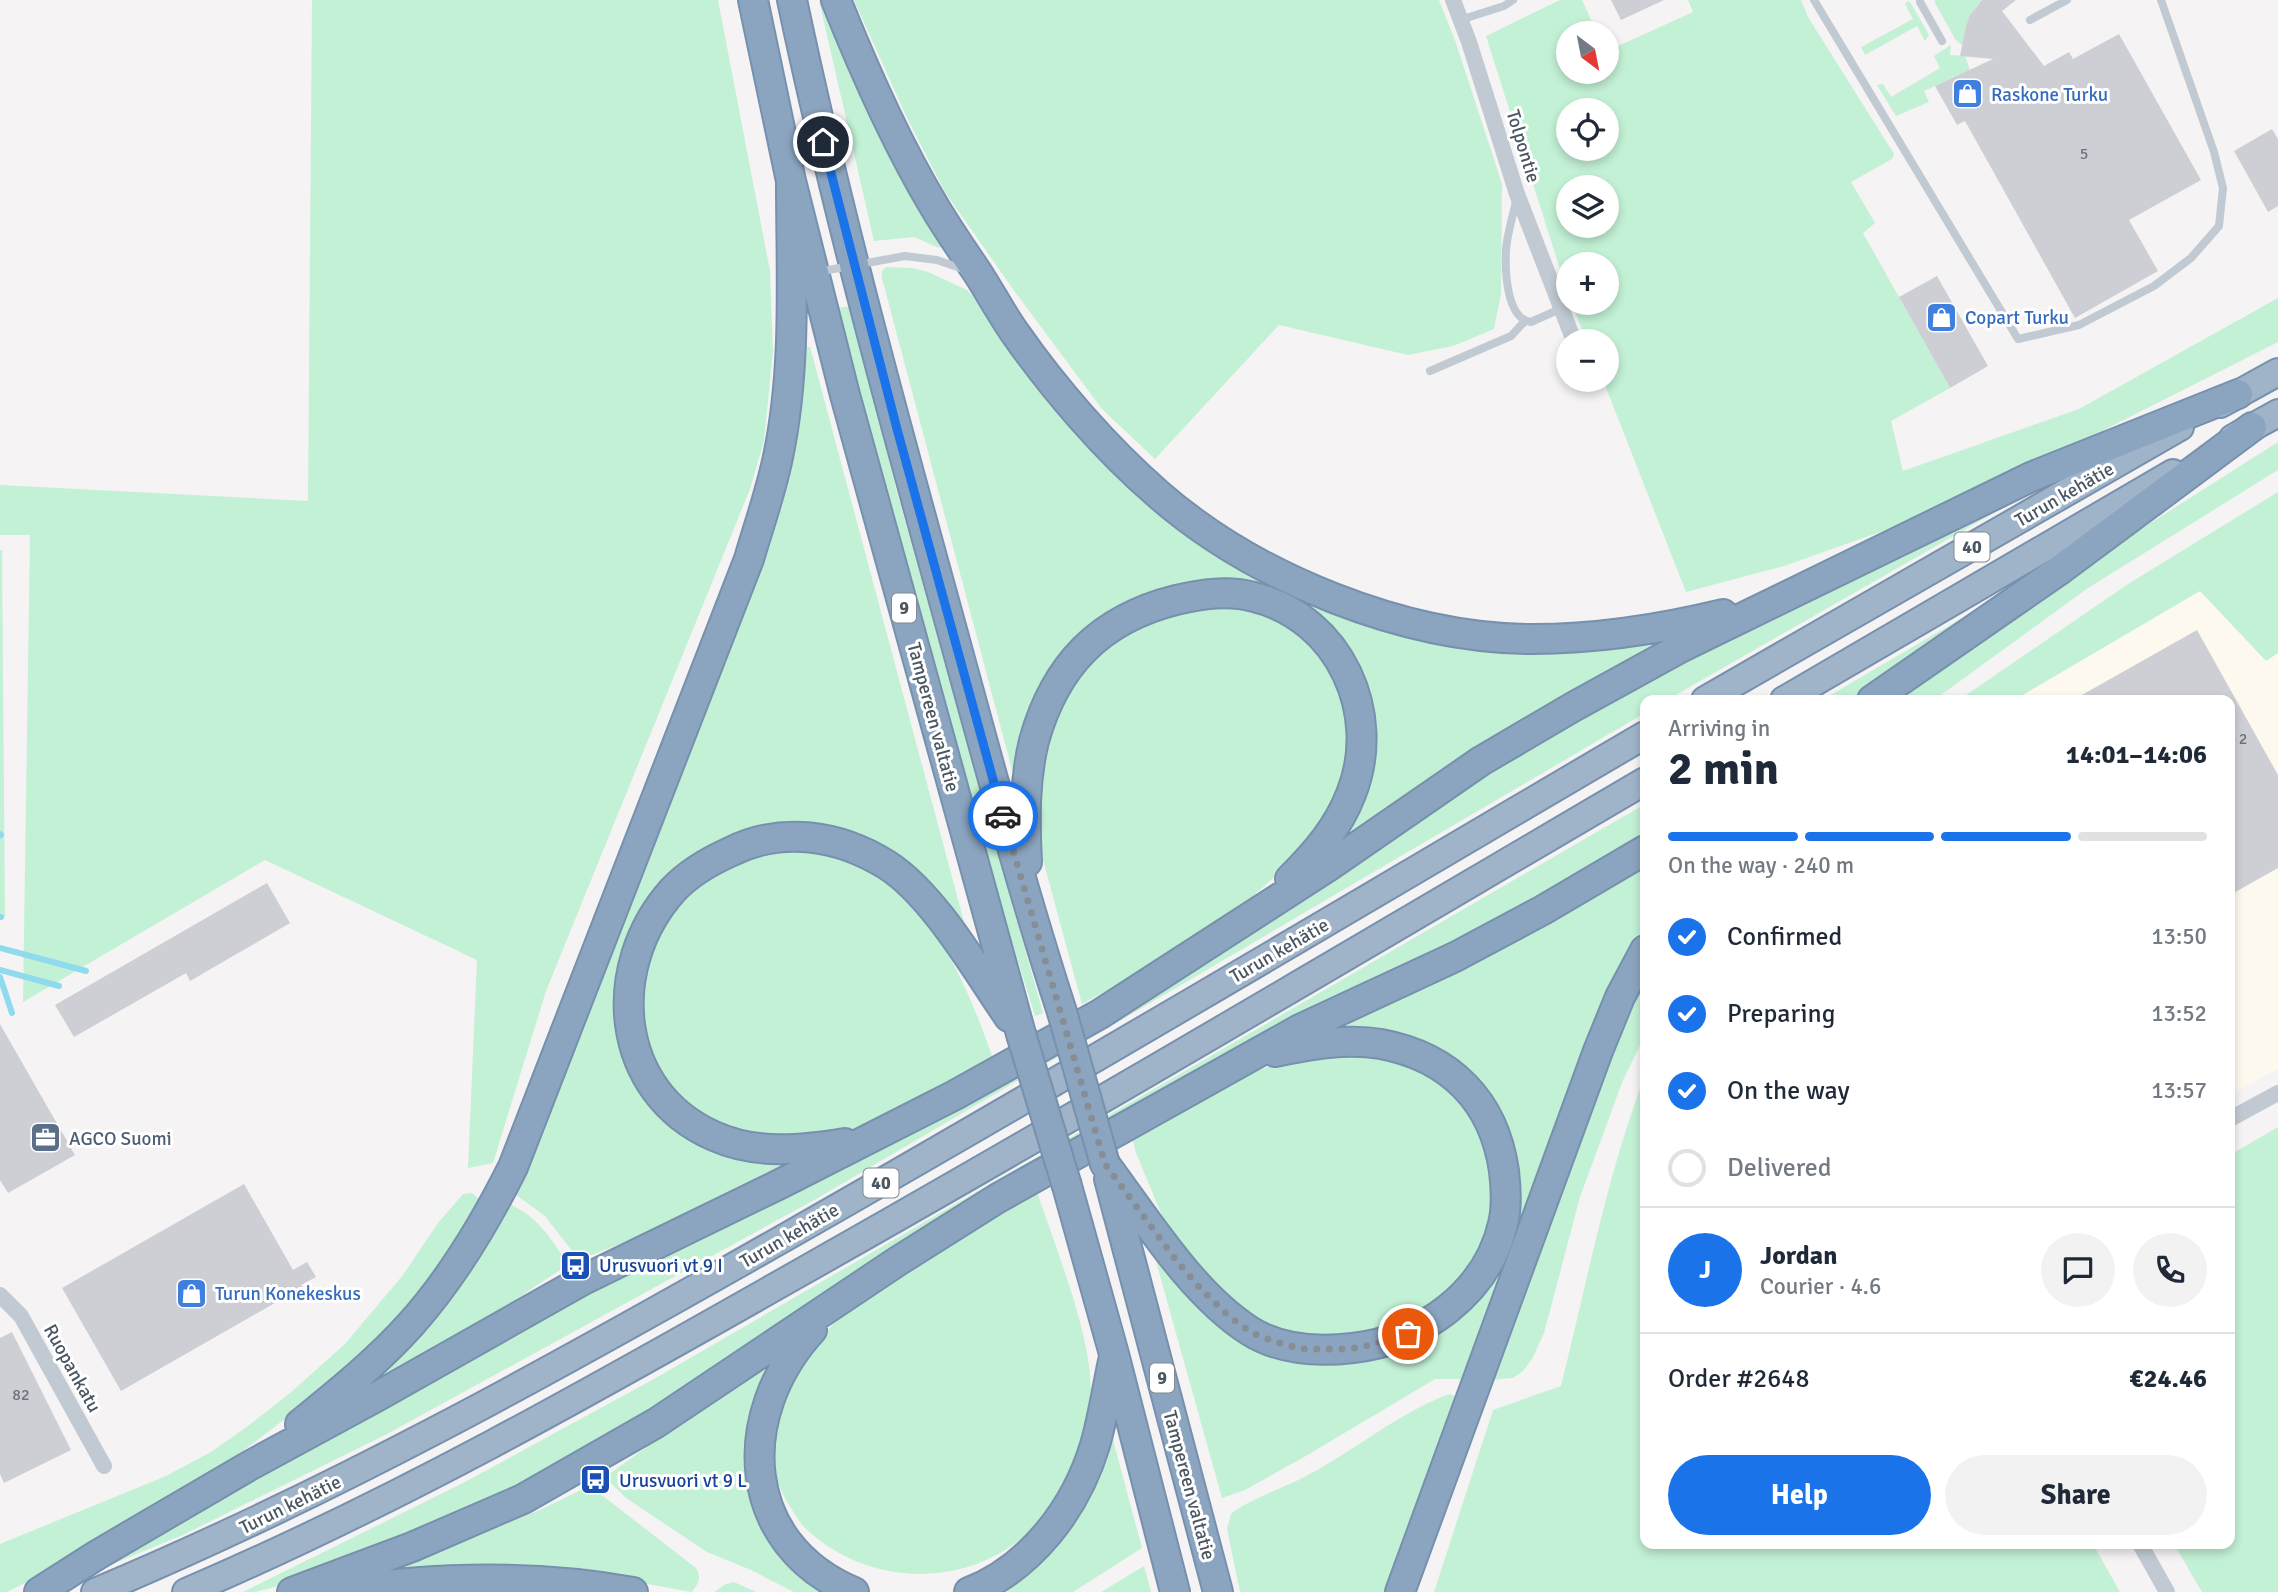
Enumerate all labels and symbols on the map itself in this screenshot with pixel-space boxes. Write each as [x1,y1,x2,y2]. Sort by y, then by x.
north arrow [1556,21,1619,84]
shop icon: Raskone Turku [1951,77,1985,111]
place label: Raskone Turku [1991,83,2108,107]
street label: Tolpontie [1501,107,1545,186]
pin [793,112,853,172]
house number: 5 [2080,144,2088,164]
shop icon: Copart Turku [1925,300,1959,334]
place label: Copart Turku [1965,306,2069,330]
street label: Turun kehätie [2011,457,2118,533]
road number: 40 [1954,532,1990,562]
road number: 9 [892,594,916,622]
street label: Tampereen valtatie [902,640,964,795]
house number: 2 [2239,729,2247,749]
courier [968,781,1038,851]
street label: Turun kehätie [1226,913,1333,989]
office icon: AGCO Suomi [29,1121,63,1155]
place label: AGCO Suomi [69,1127,172,1151]
road number: 40 [864,1168,898,1198]
street label: Turun kehätie [736,1198,843,1274]
bus stop icon: Urusvuori vt 9 I [559,1248,593,1282]
place label: Urusvuori vt 9 I [599,1254,723,1278]
shop icon: Turun Konekeskus [175,1276,209,1310]
place label: Turun Konekeskus [215,1282,361,1306]
pin [1378,1304,1438,1364]
street label: Ruopankatu [38,1320,106,1417]
road number: 9 [1150,1364,1174,1392]
house number: 82 [12,1385,30,1405]
street label: Tampereen valtatie [1158,1408,1220,1563]
bus stop icon: Urusvuori vt 9 L [579,1463,613,1497]
place label: Urusvuori vt 9 L [619,1469,747,1493]
street label: Turun kehätie [236,1470,345,1540]

